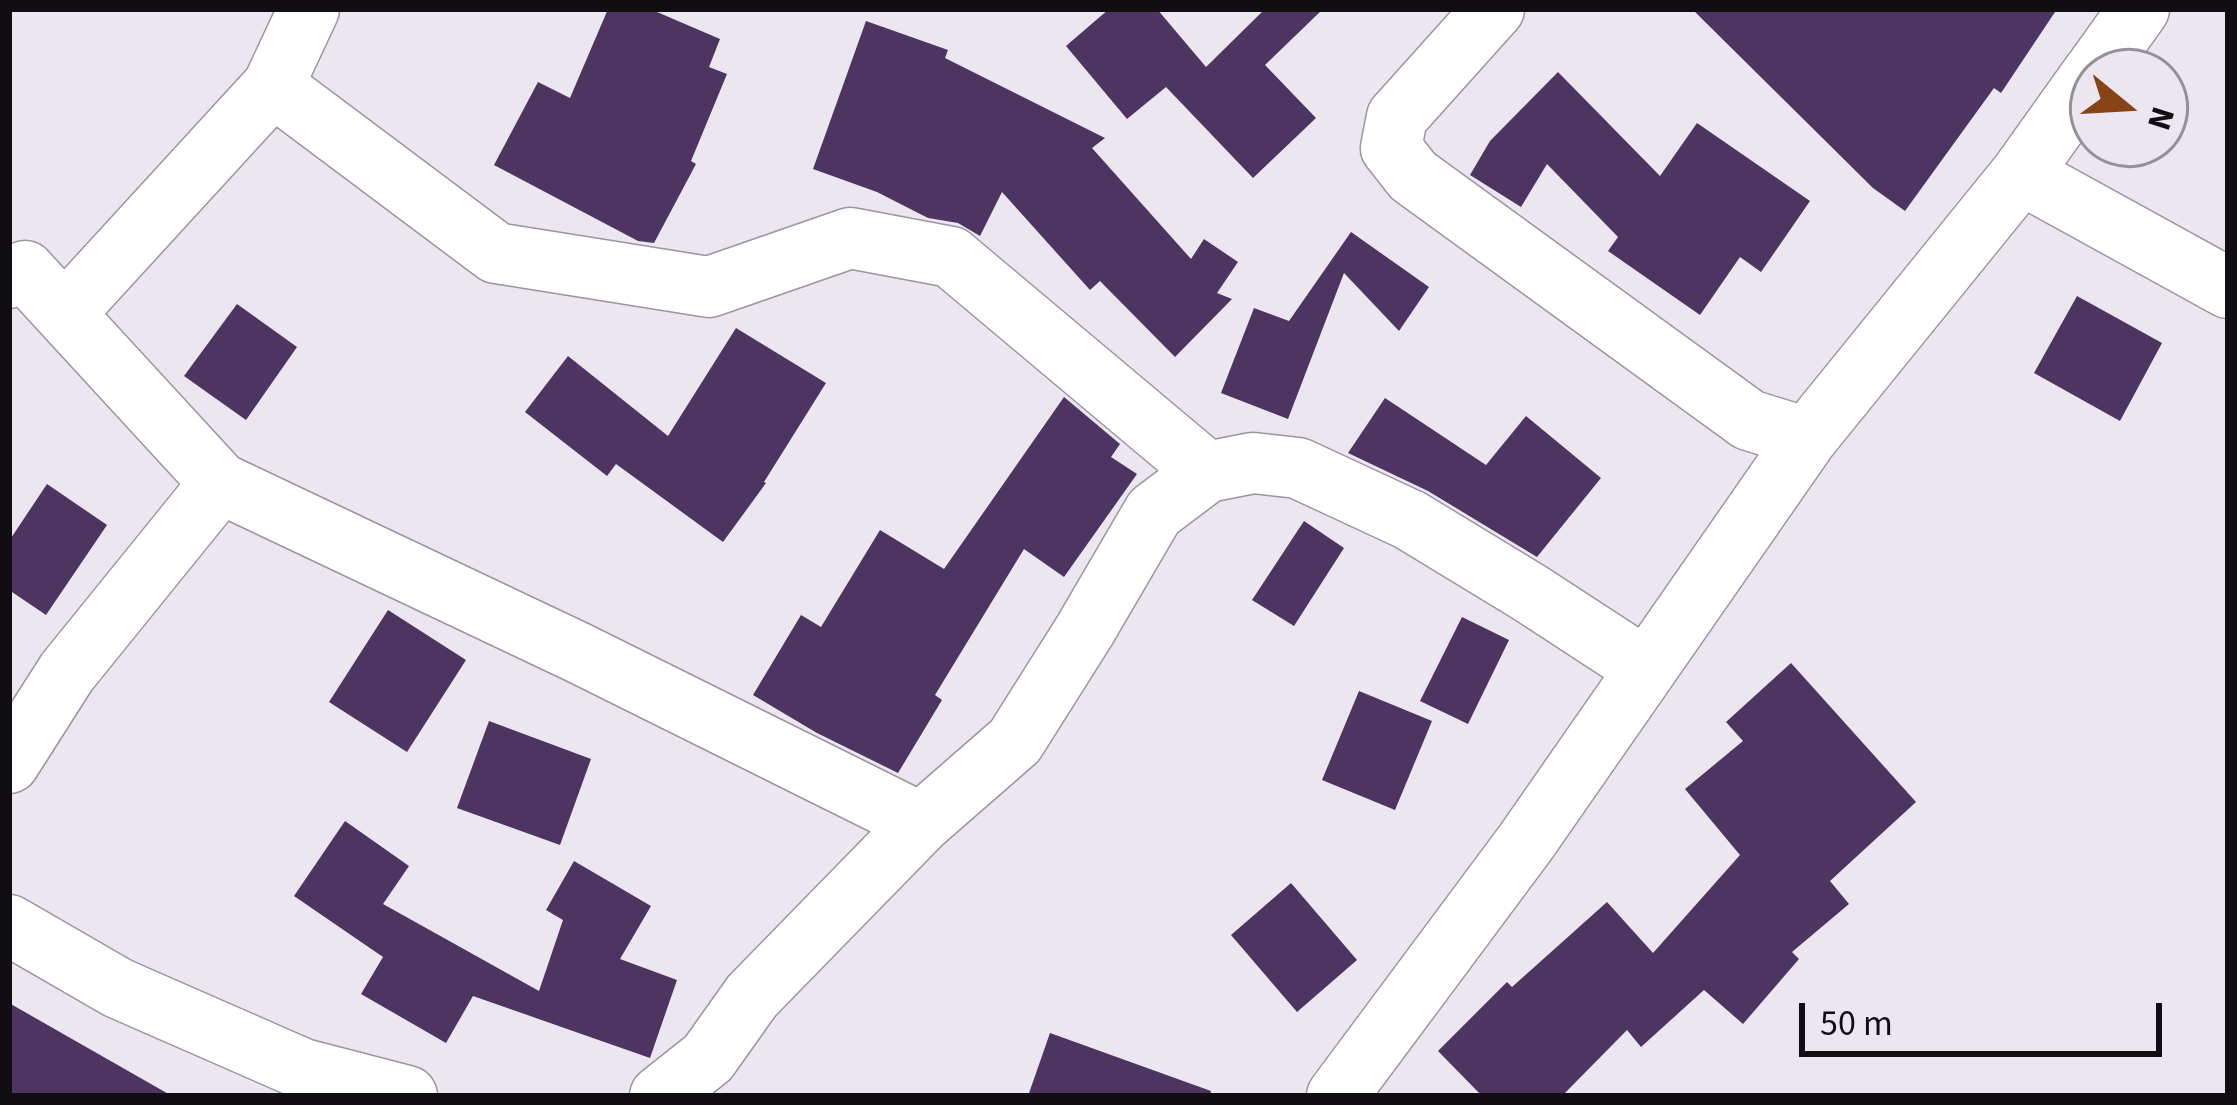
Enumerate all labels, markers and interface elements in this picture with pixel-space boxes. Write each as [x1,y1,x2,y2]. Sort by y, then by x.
north arrow [2069,48,2189,168]
text: N [2135,101,2187,136]
scale bar [1805,979,2168,1053]
text: 50 m [1820,998,1893,1049]

